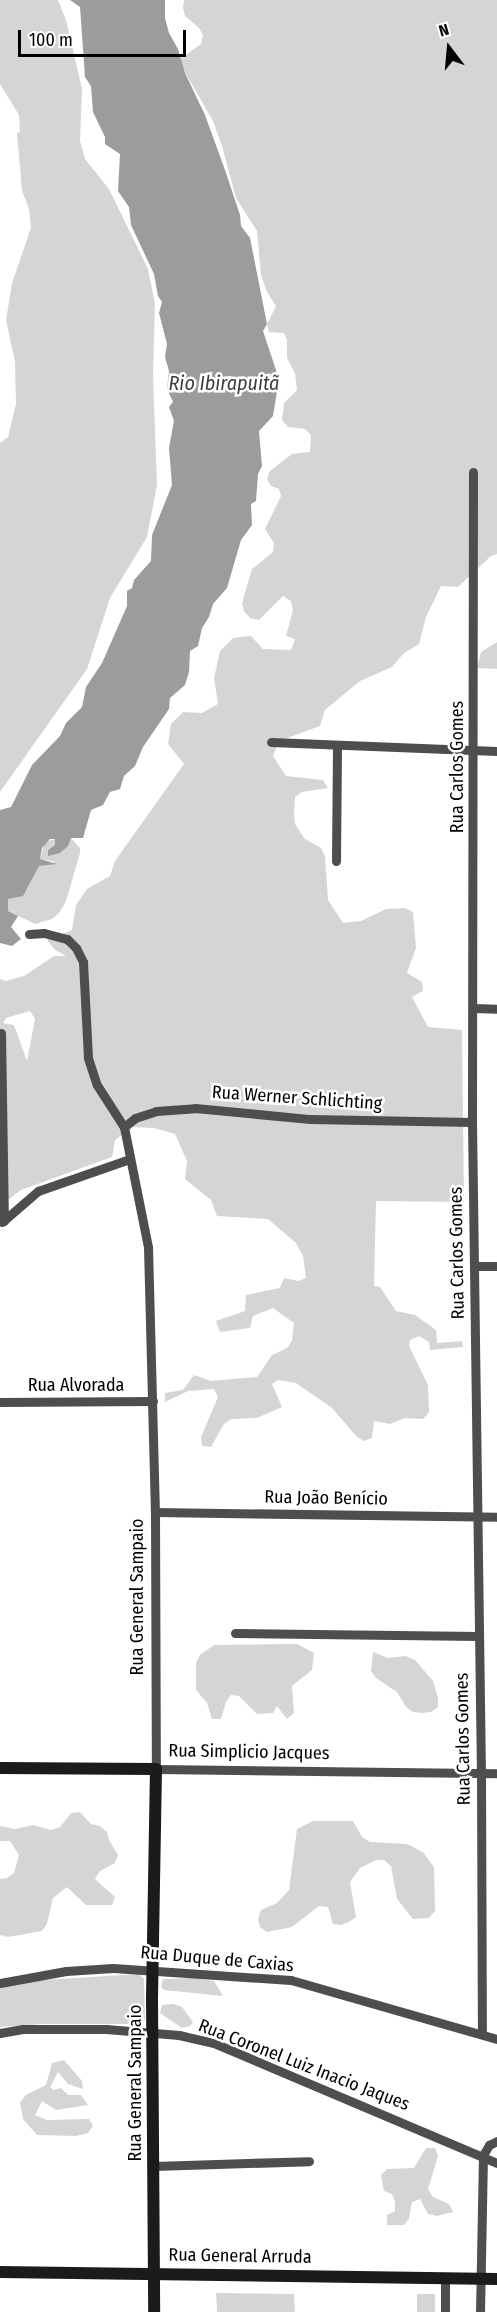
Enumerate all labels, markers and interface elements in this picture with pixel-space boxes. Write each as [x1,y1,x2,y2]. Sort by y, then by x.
scale bar [21,18,189,56]
north arrow [419,18,479,78]
text: N [437,20,451,41]
text: 100 m [29,29,73,51]
water label: Rio Ibirapuitã [169,371,279,395]
street label: Rua Carlos Gomes [446,701,468,833]
street label: Rua Werner Schlichting [211,1081,383,1115]
street label: Rua Carlos Gomes [445,1187,469,1319]
street label: Rua Alvorada [28,1374,124,1396]
street label: Rua João Benício [264,1486,388,1510]
street label: Rua General Sampaio [126,1518,148,1676]
street label: Rua Carlos Gomes [451,1673,475,1805]
street label: Rua Simplicio Jacques [168,1740,330,1764]
street label: Rua Duque de Caxias [140,1942,294,1976]
street label: Rua General Sampaio [124,2004,146,2162]
street label: Rua Coronel Luiz Inacio Jaques [195,2015,413,2115]
street label: Rua General Arruda [168,2244,312,2268]

